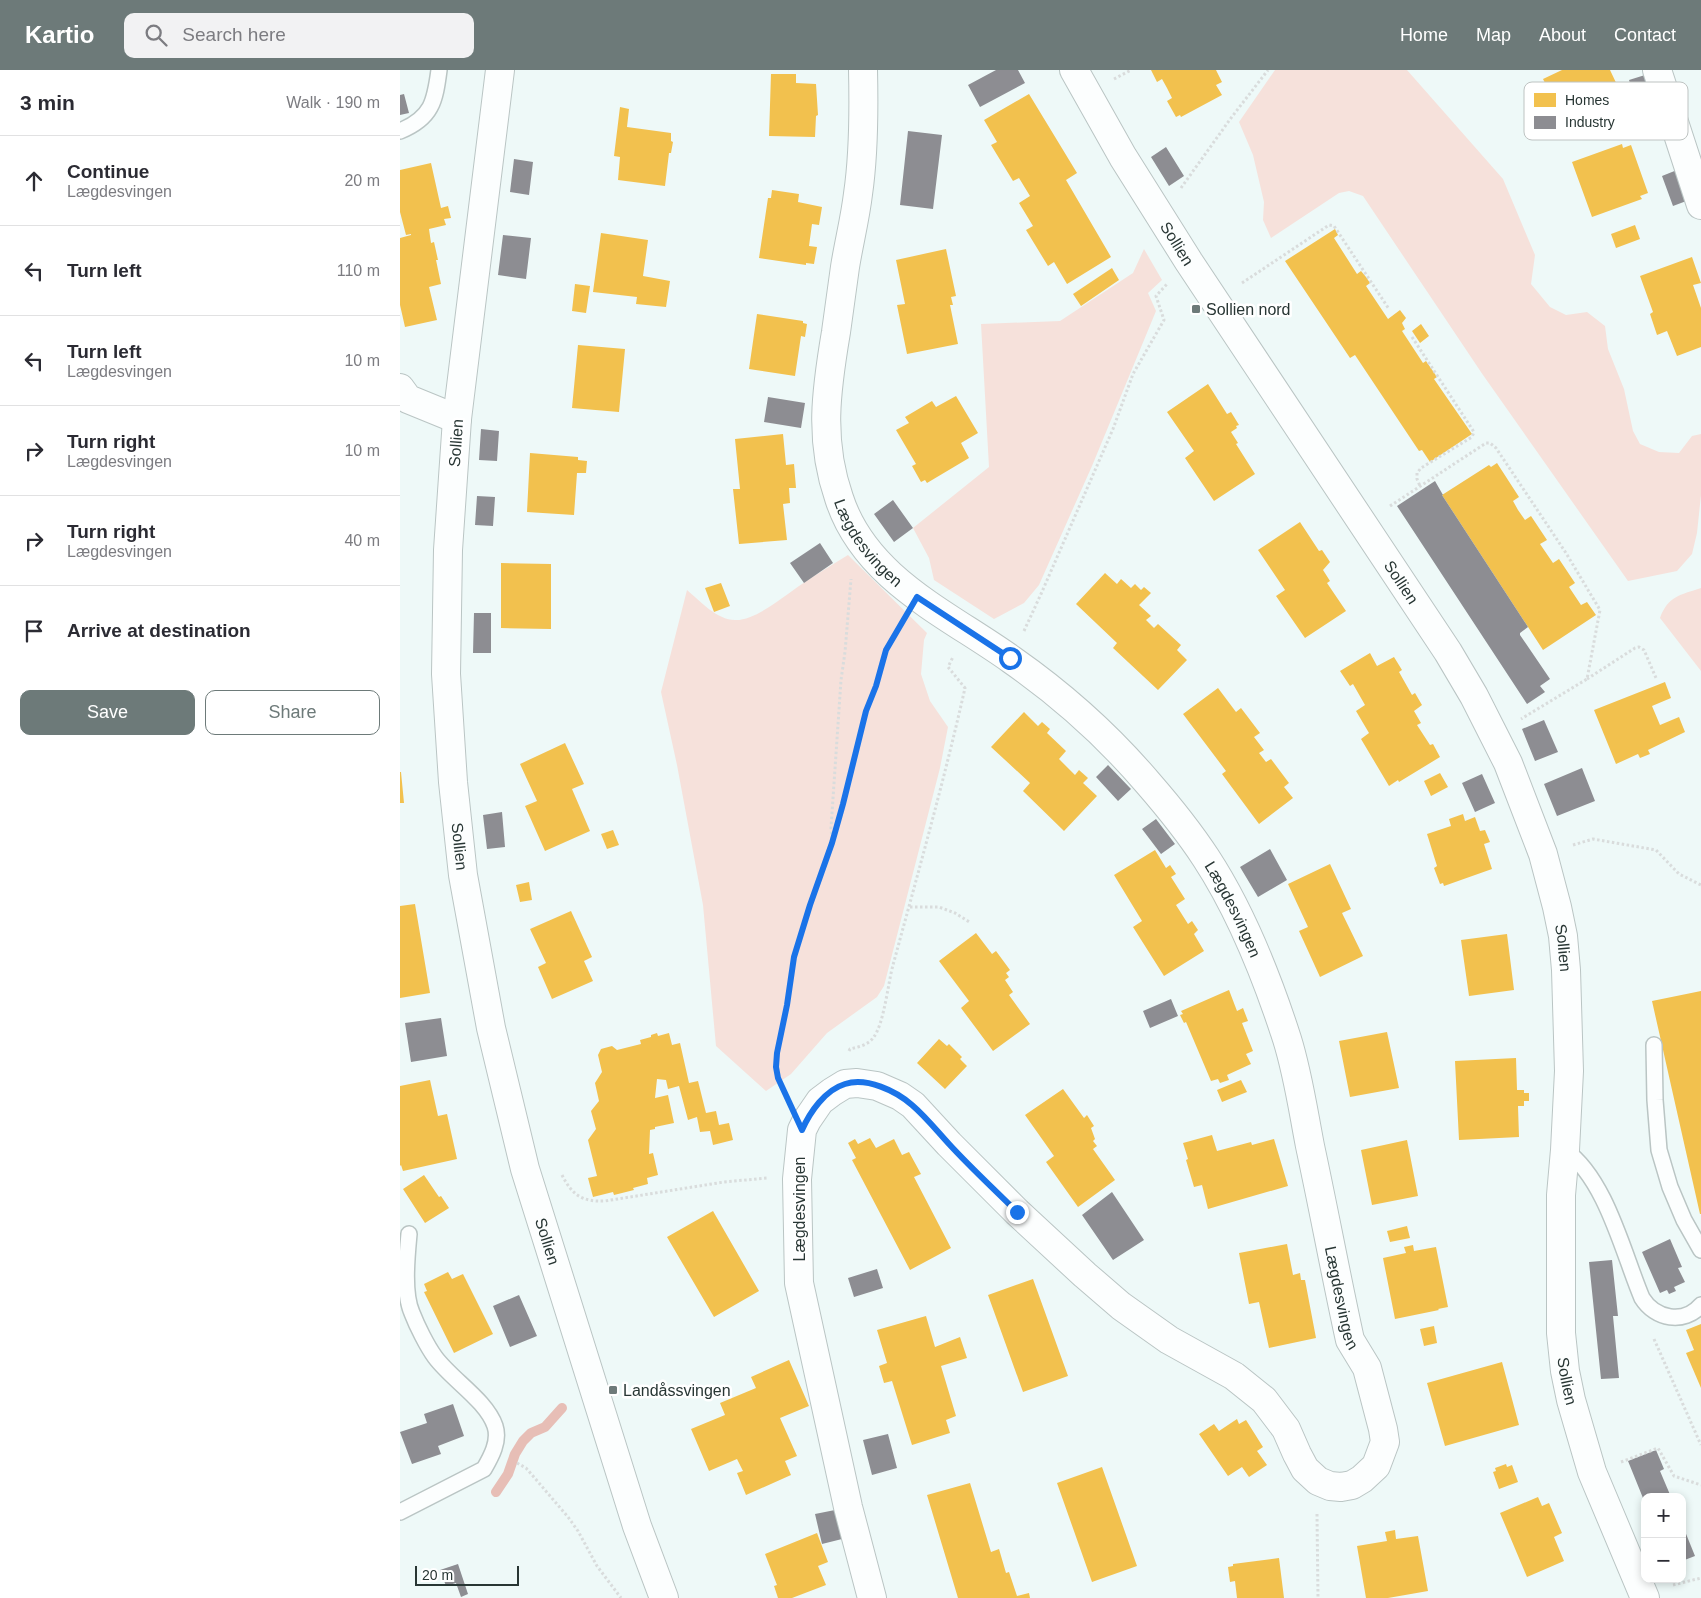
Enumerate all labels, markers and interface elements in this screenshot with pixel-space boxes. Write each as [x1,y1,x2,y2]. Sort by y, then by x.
search box [124,13,474,58]
text: Kartio [25,21,94,48]
icon: search [142,21,170,49]
text: Search here [182,24,286,45]
text: Home [1400,25,1448,45]
text: Map [1476,25,1511,45]
text: About [1539,25,1586,45]
text: Contact [1614,25,1676,45]
legend [1524,82,1688,140]
text: 3 min [20,91,75,114]
text: Homes [1565,92,1609,108]
text: Walk · 190 m [286,94,380,111]
text: Industry [1565,114,1615,130]
text: Continue [67,161,149,182]
icon: ahead [20,167,48,195]
text: 20 m [344,172,380,189]
text: Lægdesvingen [67,183,172,200]
street label: Sollien [1157,219,1197,268]
icon: left [20,257,48,285]
text: Turn left [67,260,142,281]
text: 110 m [337,262,380,279]
place label: Sollien nord [1206,301,1291,318]
marker: Sollien nord [1190,303,1202,315]
text: Turn left [67,341,142,362]
icon: left [20,347,48,375]
text: 10 m [344,352,380,369]
text: Lægdesvingen [67,363,172,380]
street label: Sollien [446,418,466,468]
text: Turn right [67,431,155,452]
icon: right [20,437,48,465]
text: 10 m [344,442,380,459]
text: Lægdesvingen [67,453,172,470]
street label: Lægdesvingen [831,497,906,590]
text: Turn right [67,521,155,542]
icon: right [20,527,48,555]
text: 40 m [344,532,380,549]
text: Lægdesvingen [67,543,172,560]
street label: Sollien [1381,557,1422,607]
icon: arrive [20,617,48,645]
text: Arrive at destination [67,620,251,641]
route start [999,647,1022,670]
button: Save [20,690,195,735]
button: Share [205,690,380,735]
street label: Sollien [449,822,471,871]
street label: Lægdesvingen [1202,858,1264,960]
street label: Sollien [1552,922,1575,972]
street label: Lægdesvingen [791,1157,808,1261]
route end [1006,1201,1029,1224]
street label: Sollien [532,1216,563,1267]
street label: Lægdesvingen [1322,1245,1362,1352]
street label: Sollien [1555,1356,1580,1407]
place label: Landåssvingen [623,1382,731,1399]
marker: Landåssvingen [607,1384,619,1396]
map controls [1641,1493,1686,1583]
button: + [1641,1493,1686,1538]
button: − [1641,1538,1686,1583]
scale bar [415,1563,519,1586]
text: 20 m [422,1567,453,1583]

